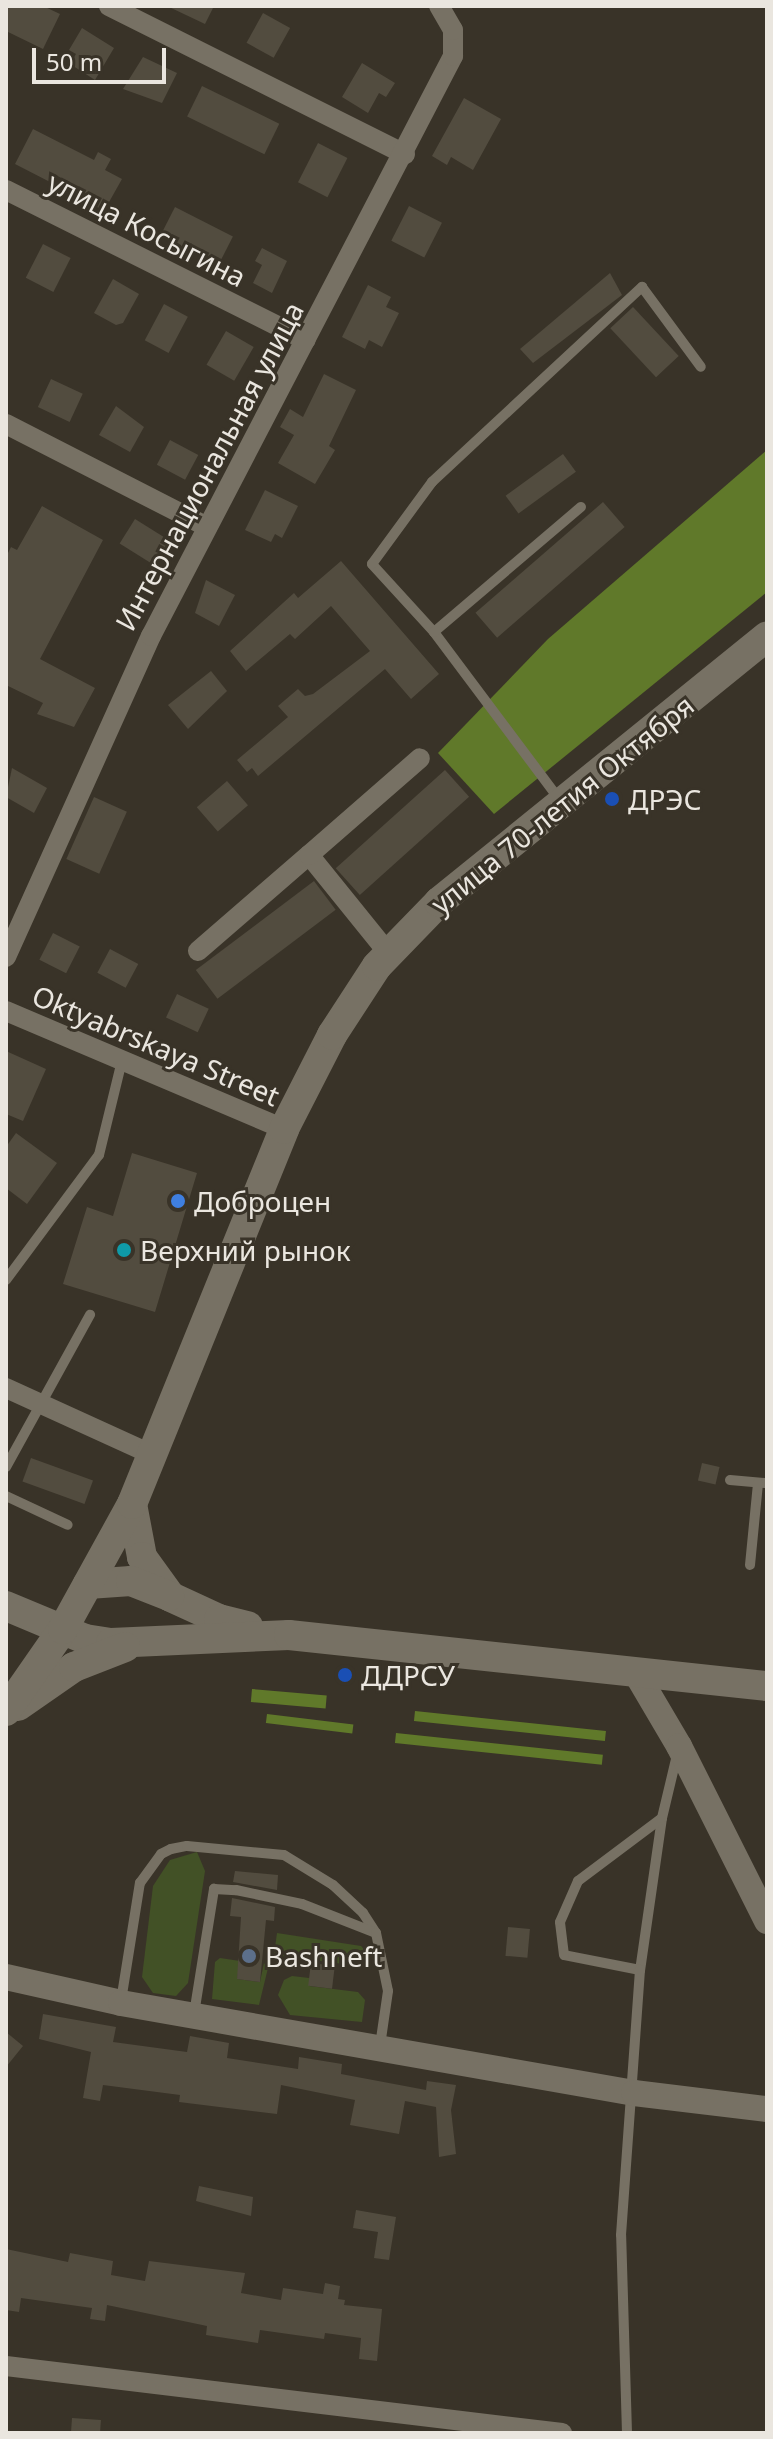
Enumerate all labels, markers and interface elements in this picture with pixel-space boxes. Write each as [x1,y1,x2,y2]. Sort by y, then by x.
scale bar [36,32,170,82]
text: 50 m [46,45,102,78]
street label: улица Косыгина [42,165,252,293]
street label: Интернациональная улица [108,296,310,636]
street label: улица 70-летия Октября [424,688,700,920]
place label: ДРЭС [628,782,701,816]
marker: ДРЭС [603,790,621,808]
street label: Oktyabrskaya Street [27,978,285,1112]
place label: Доброцен [194,1184,331,1218]
marker: Доброцен [169,1192,187,1210]
place label: Верхний рынок [140,1233,351,1267]
marker: Верхний рынок [115,1241,133,1259]
place label: ДДРСУ [361,1658,455,1692]
marker: ДДРСУ [336,1666,354,1684]
place label: Bashneft [265,1939,382,1973]
marker: Bashneft [240,1947,258,1965]

